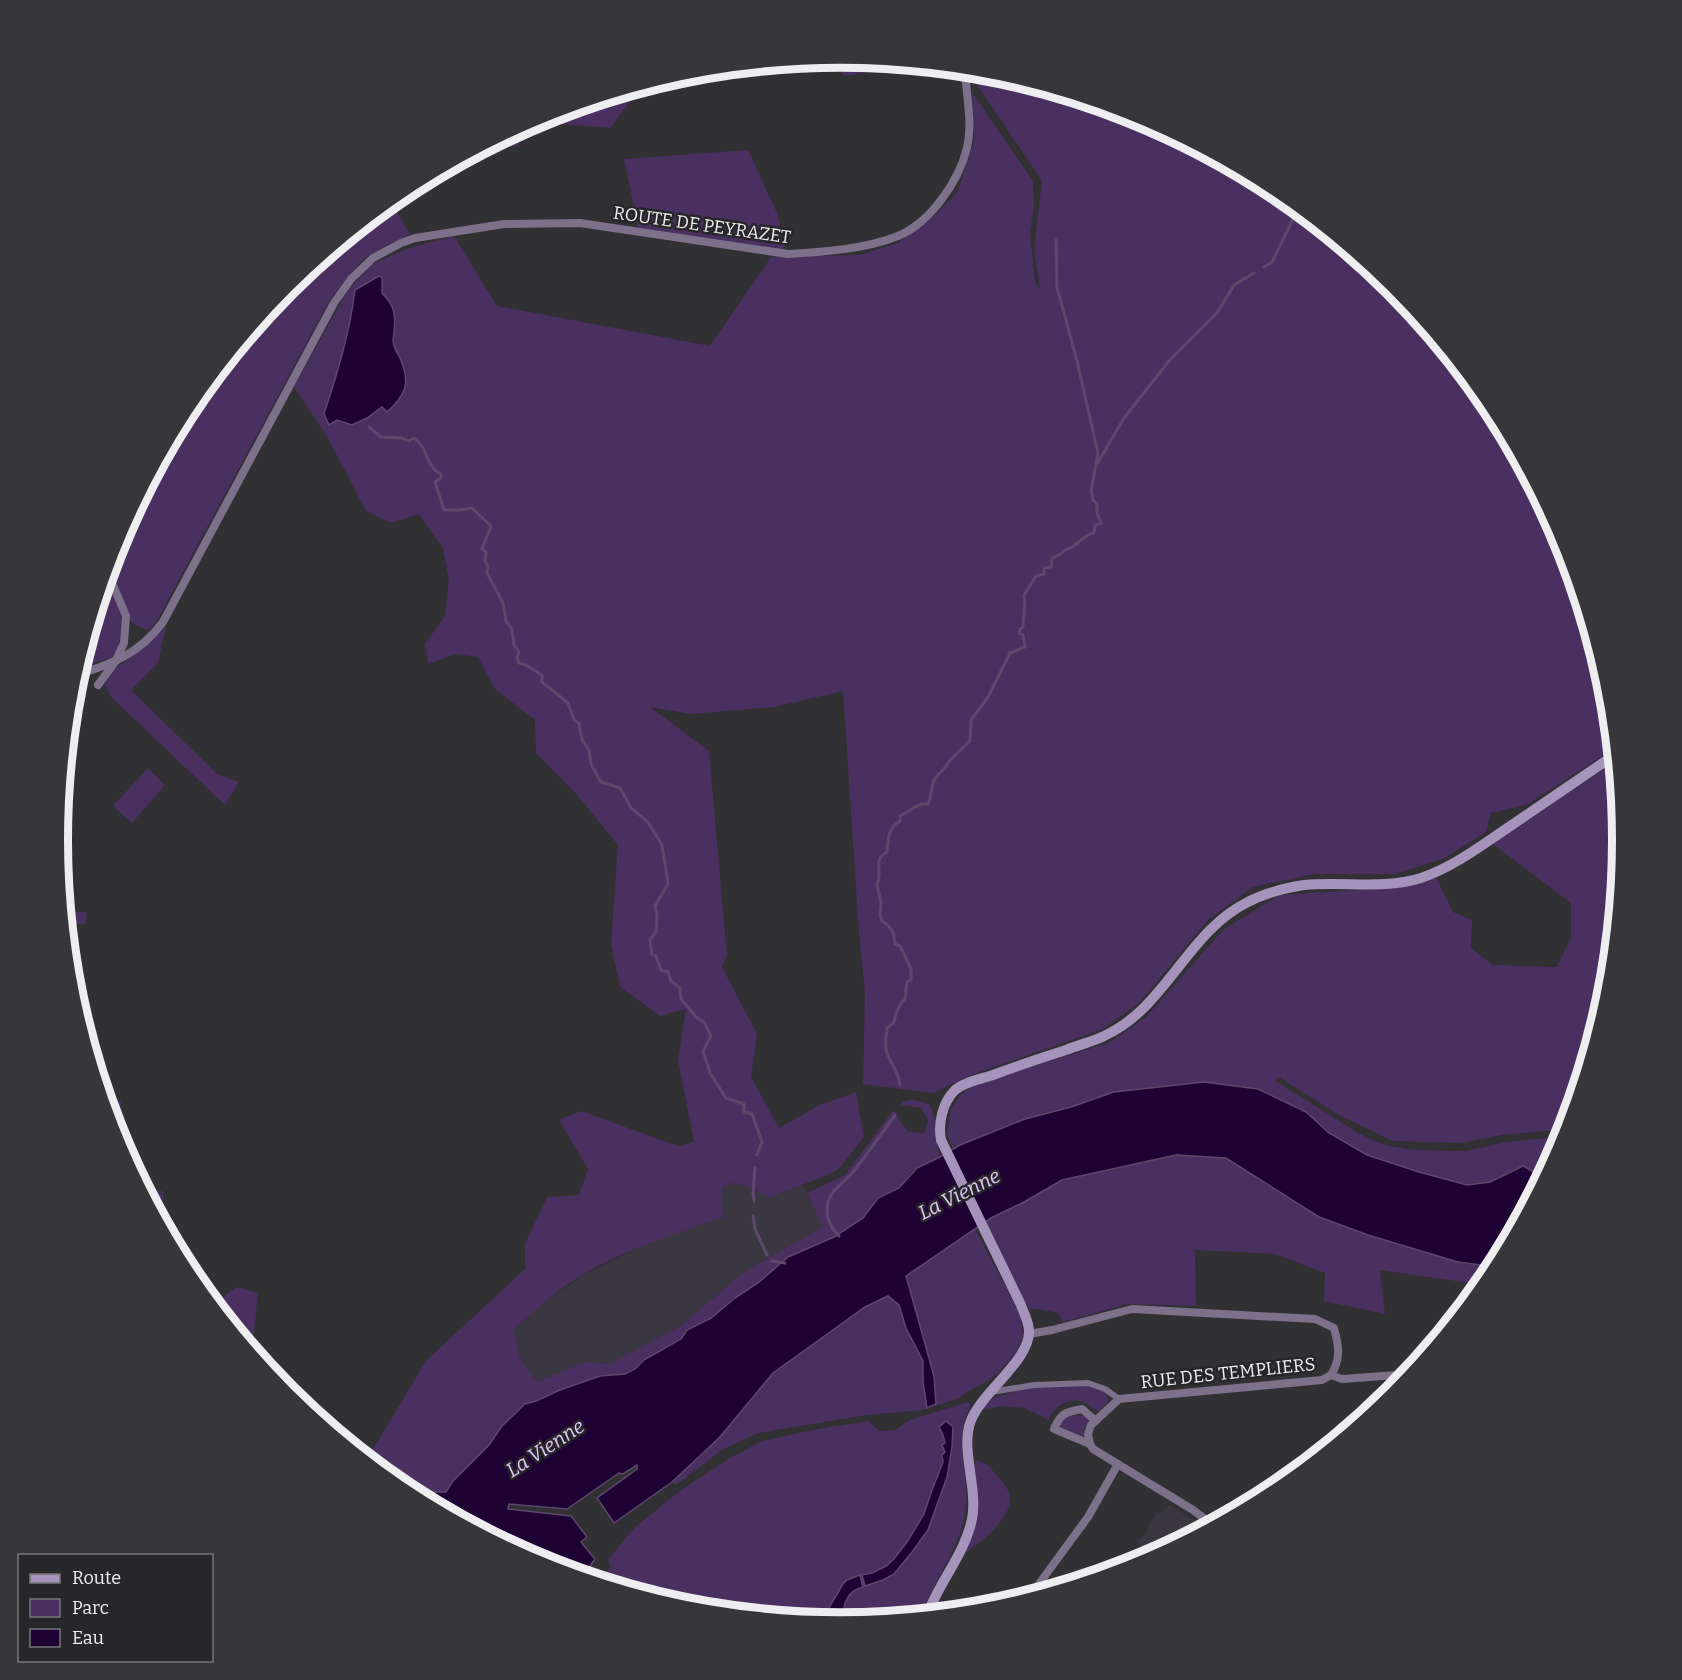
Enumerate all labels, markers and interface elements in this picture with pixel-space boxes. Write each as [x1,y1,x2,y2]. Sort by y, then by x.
street label: ROUTE DE PEYRAZET [612,202,793,248]
water label: La Vienne [914,1163,1004,1225]
street label: RUE DES TEMPLIERS [1139,1353,1317,1393]
water label: La Vienne [501,1414,589,1482]
legend [18,1554,213,1662]
text: Route [72,1567,121,1589]
text: Parc [72,1597,109,1619]
text: Eau [72,1627,104,1649]

